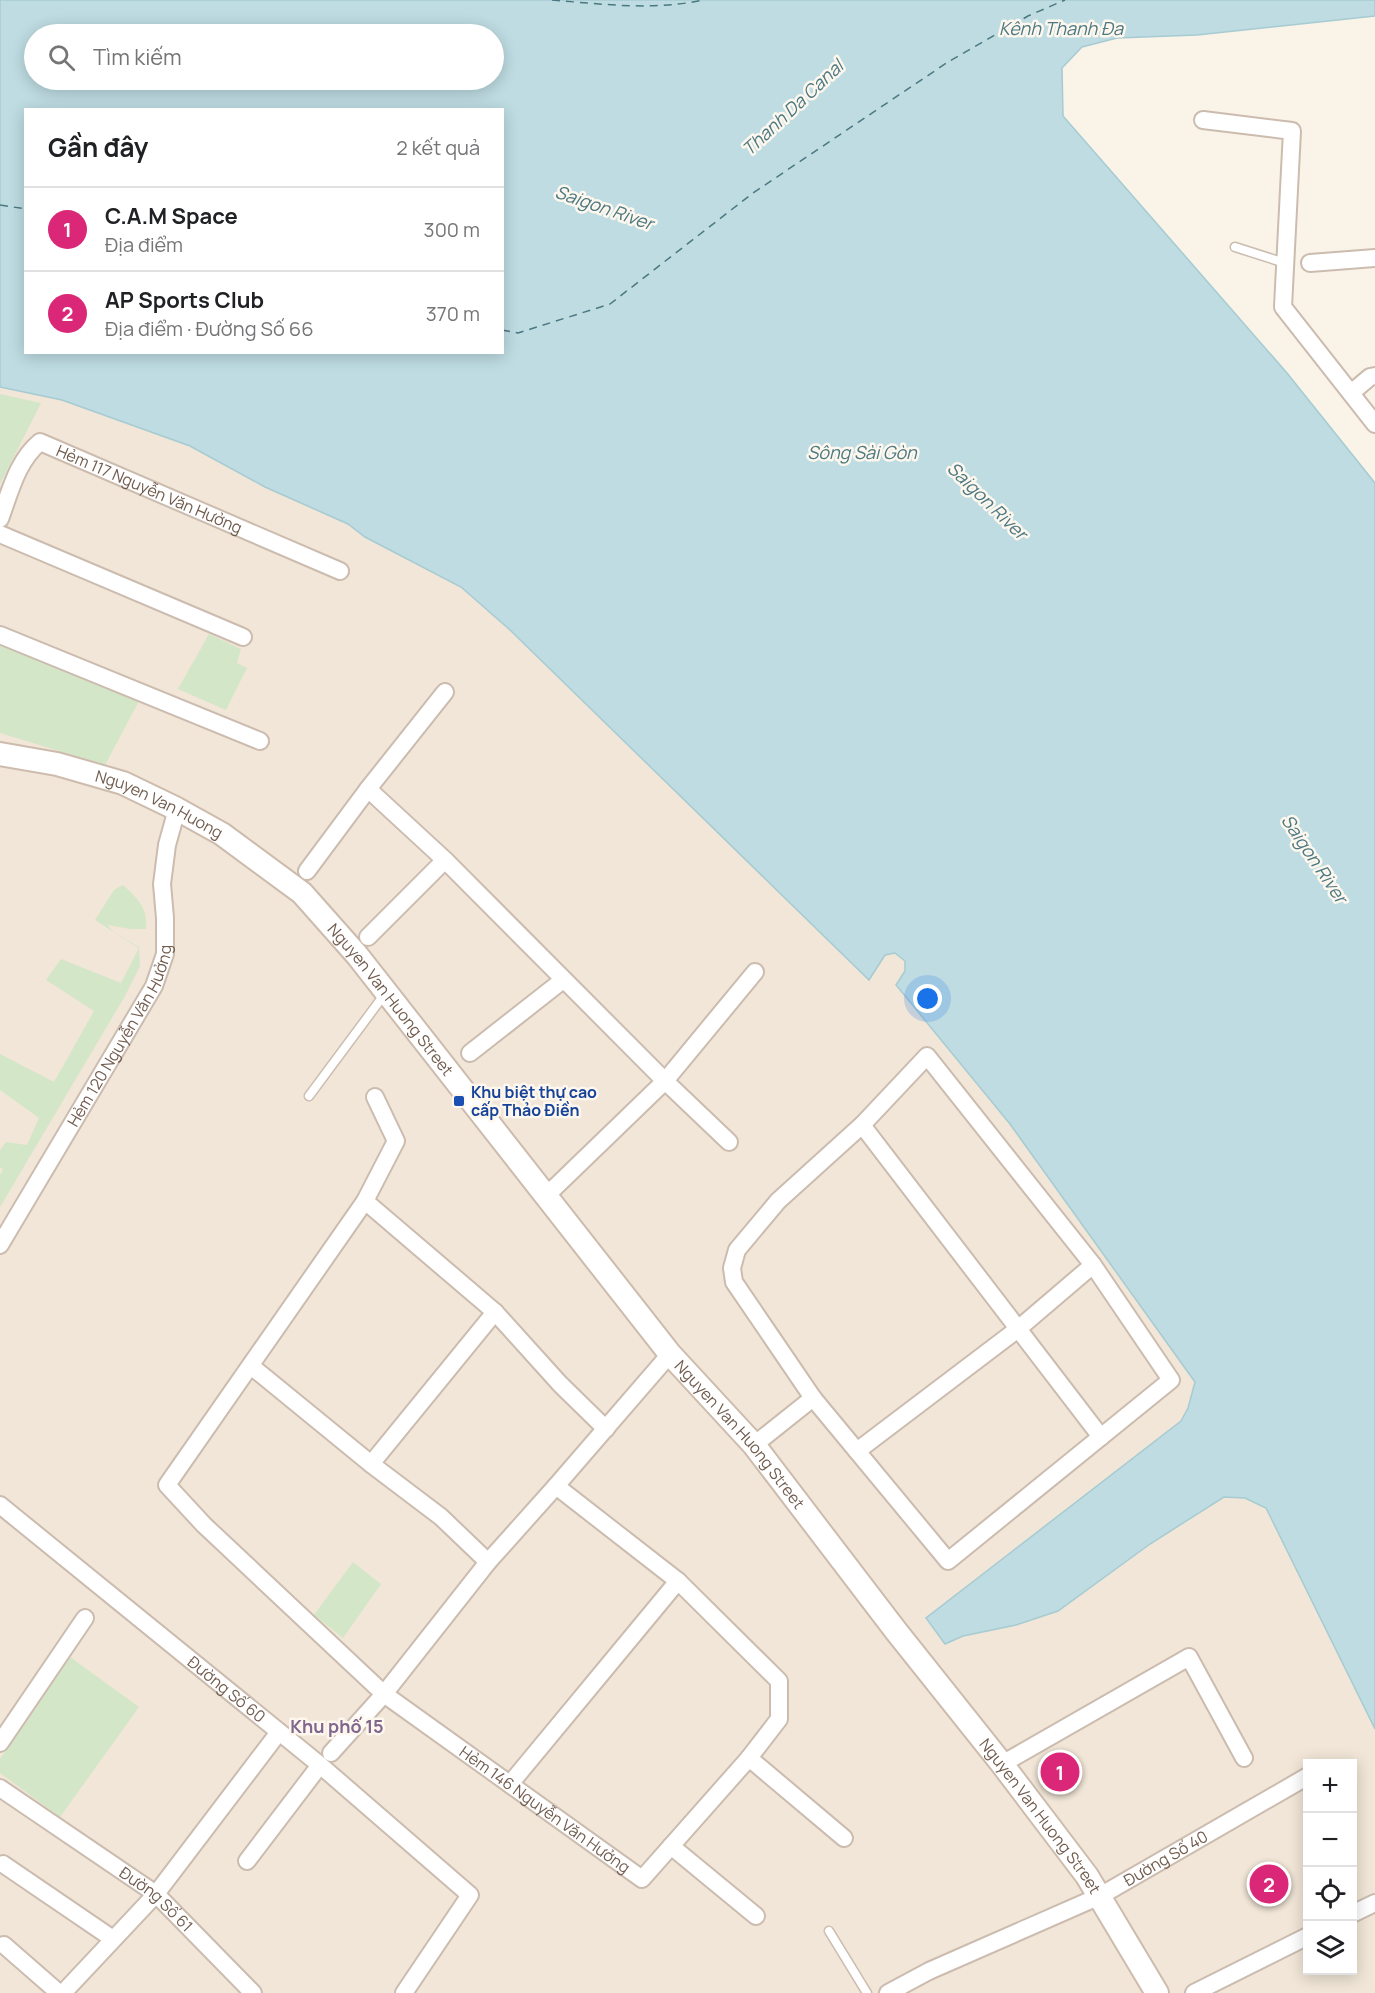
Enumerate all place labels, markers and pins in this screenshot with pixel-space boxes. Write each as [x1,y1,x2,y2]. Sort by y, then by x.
place label: Khu biệt thự cao cấp Thảo Điền [471,1081,597,1121]
marker: Khu biệt thự cao cấp Thảo Điền [452,1094,466,1108]
pin: 1 [1040,1750,1080,1794]
pin: 2 [1250,1862,1288,1906]

